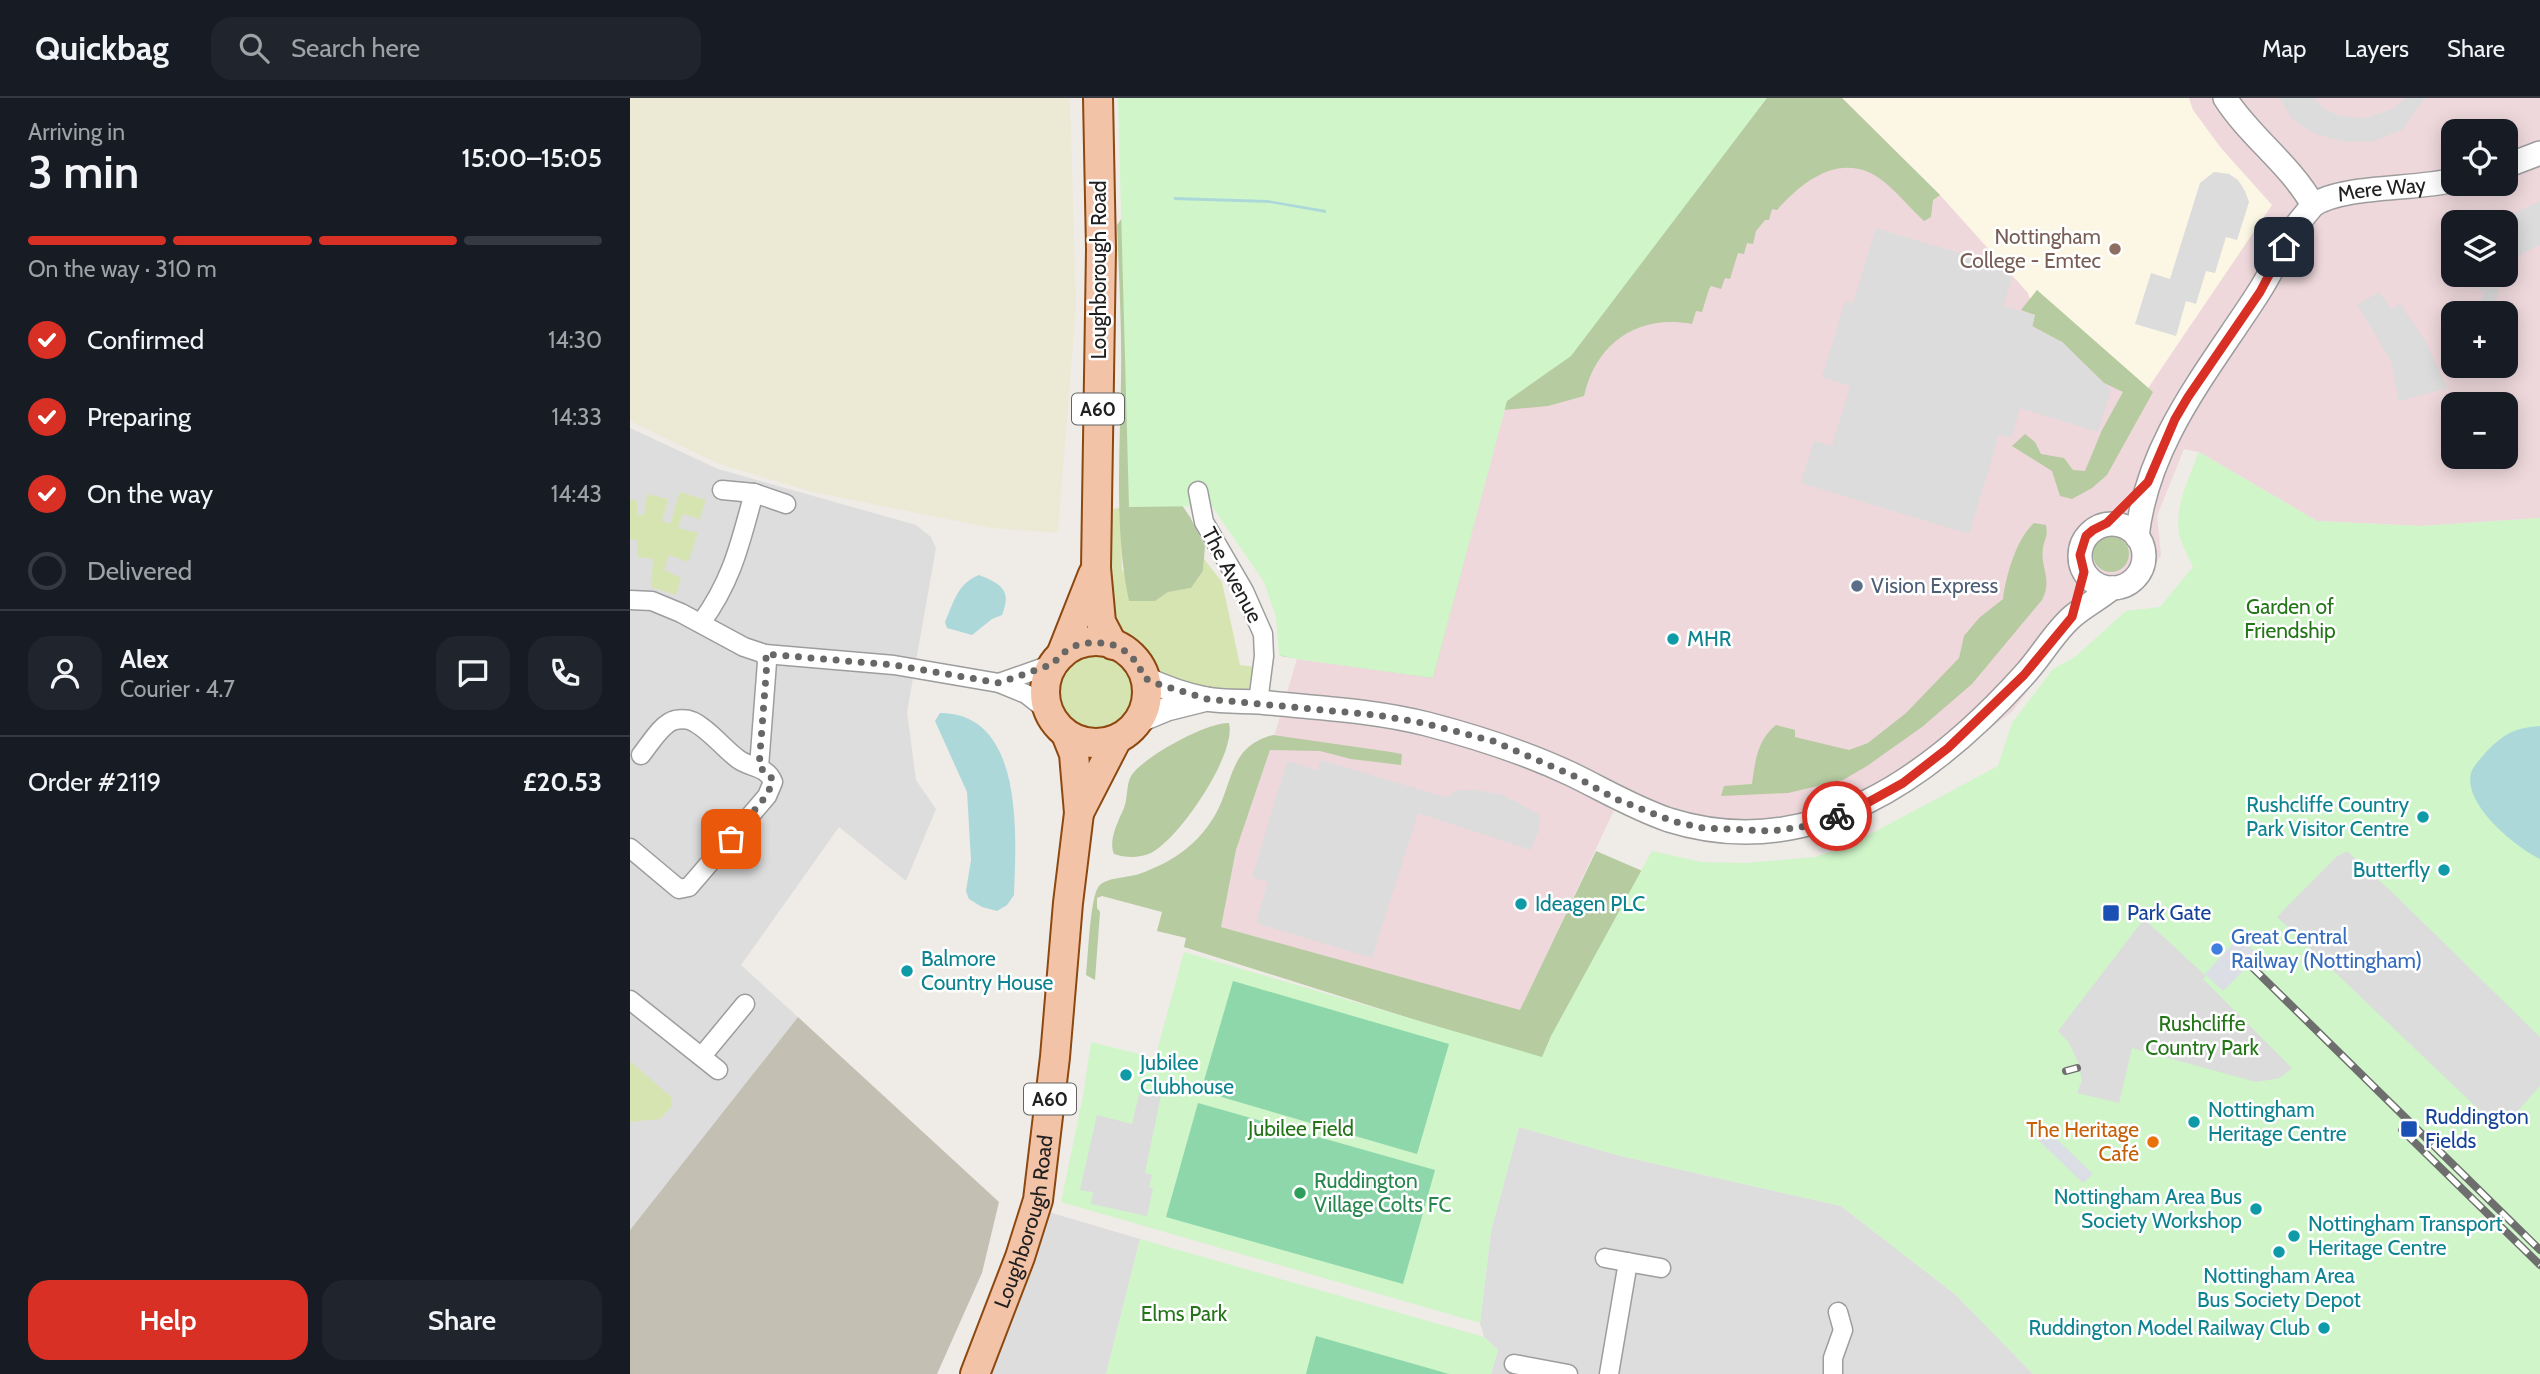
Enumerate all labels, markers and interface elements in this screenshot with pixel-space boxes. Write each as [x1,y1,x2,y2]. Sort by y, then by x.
search box [211,17,701,80]
text: Quickbag [35,28,169,68]
icon: search [235,29,273,67]
text: Search here [291,32,420,64]
text: Map [2262,34,2306,63]
text: Layers [2344,34,2409,63]
text: Share [2447,34,2505,63]
text: Arriving in [28,118,125,146]
map controls [2441,119,2518,469]
button: locate [2441,119,2518,196]
text: 15:00–15:05 [462,142,602,174]
text: 3 min [28,144,139,200]
street label: Mere Way [2335,172,2427,207]
street label: Loughborough Road [1086,181,1111,359]
button: layers [2441,210,2518,287]
pin [2254,217,2314,277]
place label: Nottingham College - Emtec [1960,224,2101,273]
icon: home [2265,228,2303,266]
marker: Nottingham College - Emtec [2107,241,2123,257]
text: On the way · 310 m [28,255,217,283]
button: + [2441,301,2518,378]
icon: check [28,321,66,359]
text: Confirmed [87,324,204,356]
text: 14:30 [548,326,602,354]
button: − [2441,392,2518,469]
road number: A60 [1072,394,1124,424]
icon: check [28,398,66,436]
text: Preparing [87,401,191,433]
text: 14:33 [552,403,602,431]
icon: check [28,475,66,513]
text: On the way [87,478,213,510]
text: 14:43 [551,480,602,508]
street label: The Avenue [1197,523,1268,627]
text: Delivered [87,555,192,587]
place label: Vision Express [1871,573,1998,598]
marker: Vision Express [1849,578,1865,594]
park label: Garden of Friendship [2244,594,2336,643]
place label: MHR [1687,626,1732,651]
marker: MHR [1665,631,1681,647]
button: person [28,636,102,710]
button: chat [436,636,510,710]
button: phone [528,636,602,710]
text: Alex [120,643,169,675]
text: Courier · 4.7 [120,675,235,703]
text: Order #2119 [28,766,161,798]
text: £20.53 [523,766,602,798]
courier [1802,781,1872,851]
place label: Rushcliffe Country Park Visitor Centre [2246,792,2409,841]
icon: bike [1818,797,1856,835]
pin [701,809,761,869]
marker: Rushcliffe Country Park Visitor Centre [2415,809,2431,825]
icon: bag [712,820,750,858]
place label: Butterfly [2353,857,2430,882]
marker: Butterfly [2436,862,2452,878]
place label: Ideagen PLC [1535,891,1645,916]
marker: Ideagen PLC [1513,896,1529,912]
place label: Park Gate [2127,900,2212,925]
marker: Park Gate [2101,903,2121,923]
place label: Great Central Railway (Nottingham) [2231,924,2422,973]
marker: Great Central Railway (Nottingham) [2209,941,2225,957]
place label: Balmore Country House [921,946,1054,995]
marker: Balmore Country House [899,963,915,979]
park label: Rushcliffe Country Park [2145,1011,2259,1060]
place label: Jubilee Clubhouse [1139,1050,1234,1099]
marker: Jubilee Clubhouse [1118,1067,1134,1083]
road number: A60 [1024,1084,1076,1114]
place label: Nottingham Heritage Centre [2208,1097,2347,1146]
place label: Ruddington Fields [2425,1104,2529,1153]
marker: Nottingham Heritage Centre [2186,1114,2202,1130]
park label: Jubilee Field [1247,1116,1354,1141]
place label: The Heritage Café [2026,1117,2139,1166]
marker: Ruddington Fields [2399,1119,2419,1139]
street label: Loughborough Road [989,1134,1058,1312]
marker: The Heritage Café [2145,1134,2161,1150]
place label: Ruddington Village Colts FC [1314,1168,1451,1217]
place label: Nottingham Area Bus Society Workshop [2054,1184,2242,1233]
marker: Ruddington Village Colts FC [1292,1185,1308,1201]
marker: Nottingham Area Bus Society Workshop [2248,1201,2264,1217]
place label: Nottingham Transport Heritage Centre [2308,1211,2503,1260]
marker: Nottingham Transport Heritage Centre [2286,1228,2302,1244]
marker: Nottingham Area Bus Society Depot [2271,1244,2287,1260]
place label: Nottingham Area Bus Society Depot [2197,1263,2361,1312]
button: Help [28,1280,308,1360]
button: Share [322,1280,602,1360]
park label: Elms Park [1141,1301,1228,1326]
place label: Ruddington Model Railway Club [2029,1315,2310,1340]
marker: Ruddington Model Railway Club [2316,1320,2332,1336]

